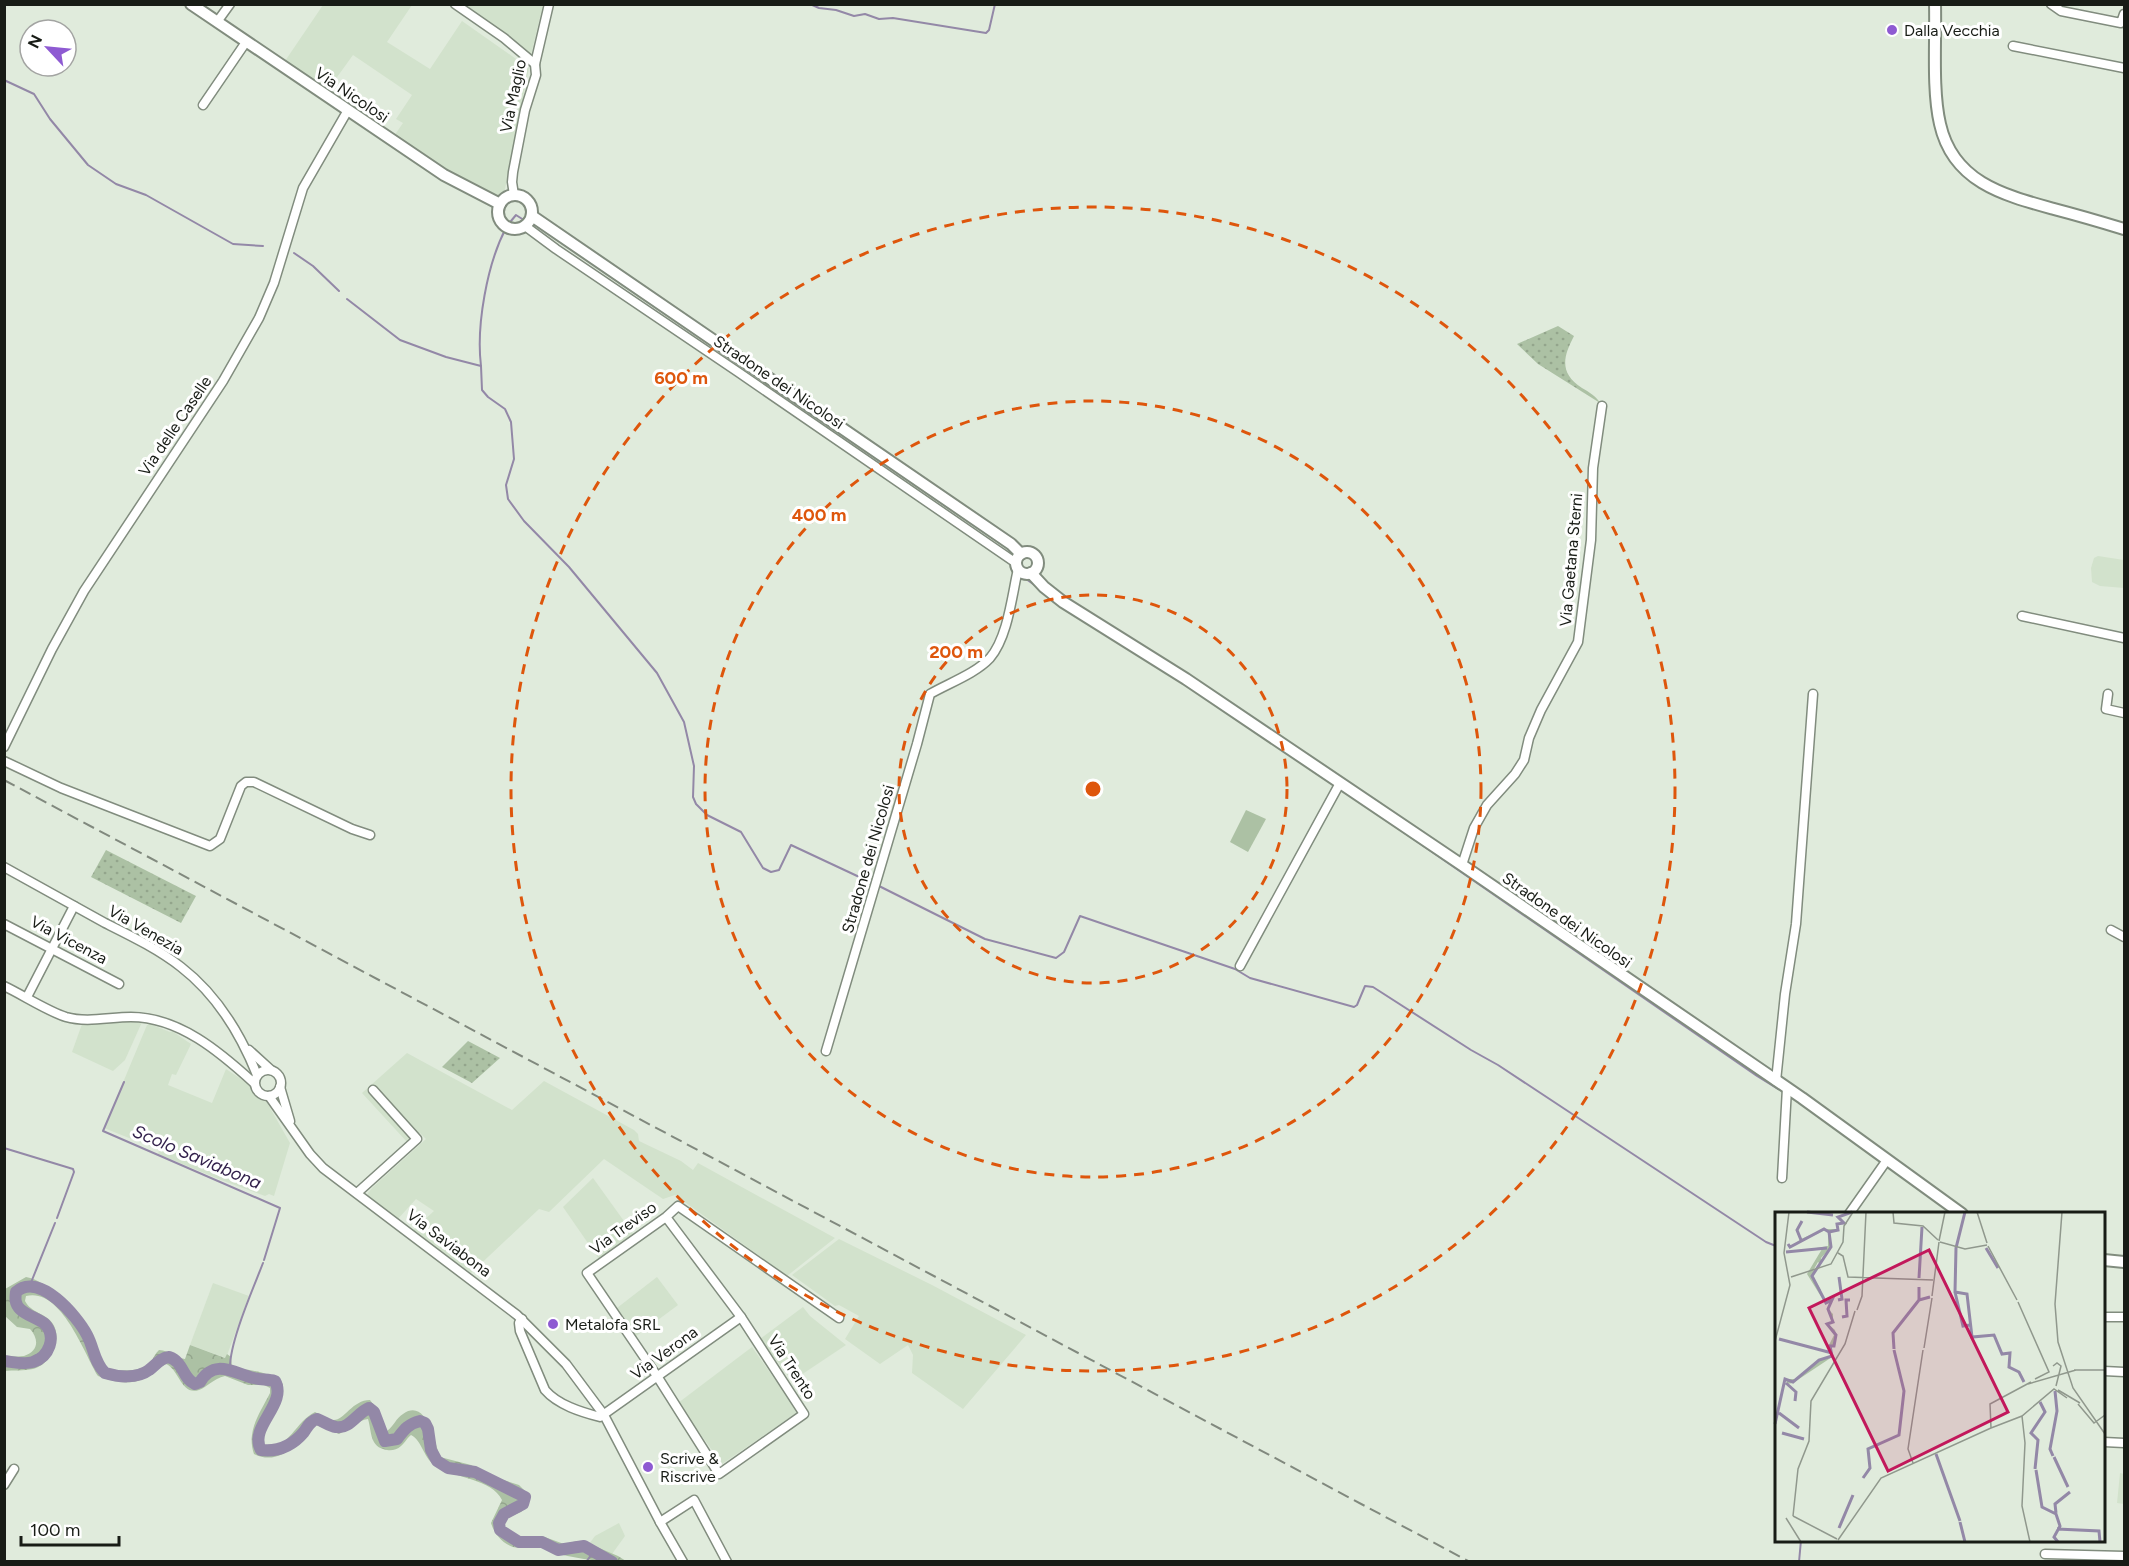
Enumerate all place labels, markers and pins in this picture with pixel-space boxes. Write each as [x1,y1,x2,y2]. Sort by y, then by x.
place label: Dalla Vecchia [1904,21,2000,40]
marker: Dalla Vecchia [1885,23,1899,37]
centre of rings [1083,779,1103,799]
place label: Metalofa SRL [565,1315,661,1334]
marker: Metalofa SRL [546,1317,560,1331]
place label: Scrive & Riscrive [660,1449,719,1486]
marker: Scrive & Riscrive [641,1460,655,1474]

